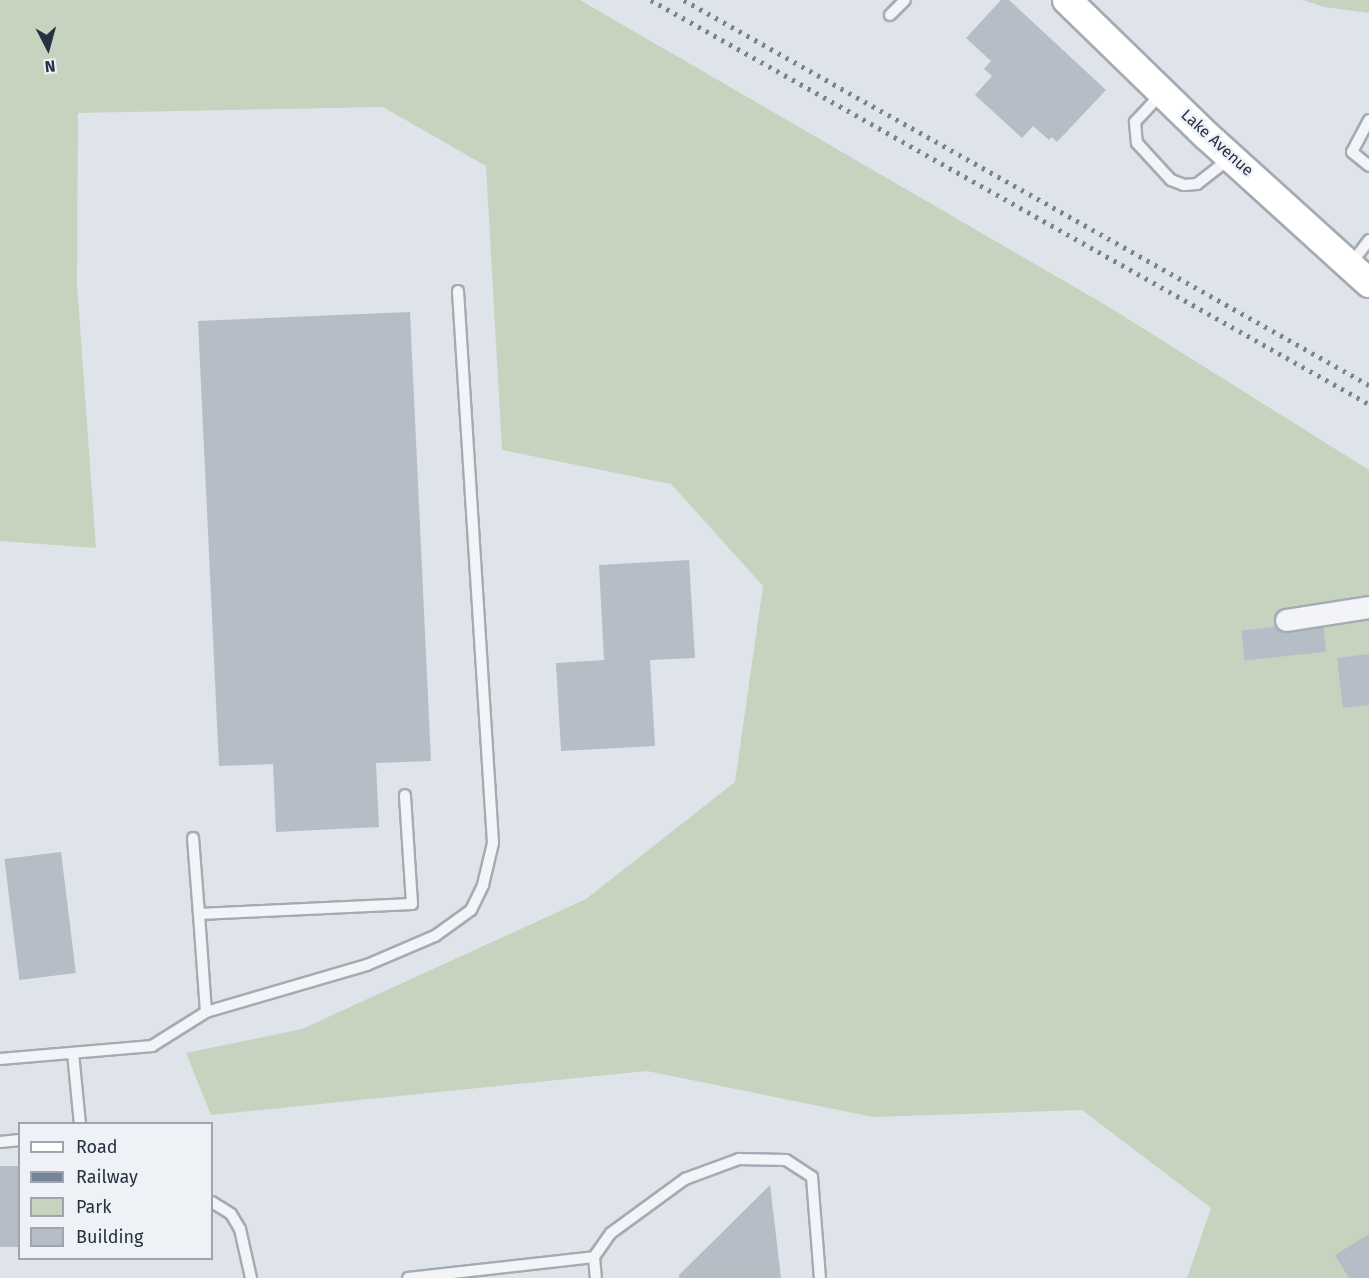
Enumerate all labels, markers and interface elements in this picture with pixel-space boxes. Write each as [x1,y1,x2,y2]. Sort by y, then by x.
north arrow [18,18,78,78]
text: N [44,56,56,76]
street label: Lake Avenue [1177,106,1257,180]
legend [18,1122,213,1260]
text: Road [76,1136,118,1158]
text: Railway [76,1166,138,1188]
text: Park [76,1196,111,1218]
text: Building [76,1226,143,1248]

